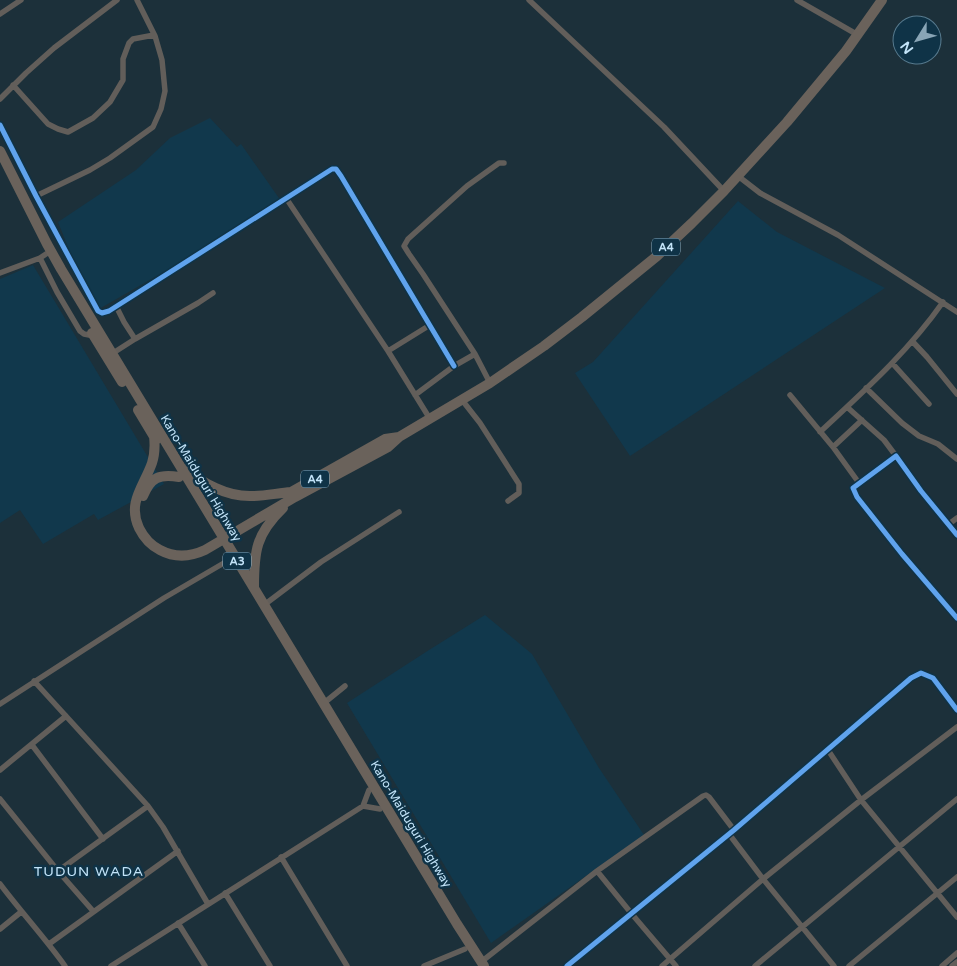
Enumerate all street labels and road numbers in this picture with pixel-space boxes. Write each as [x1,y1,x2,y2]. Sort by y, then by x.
road number: A4 [652,238,680,256]
street label: Kano-Maiduguri Highway [158,412,245,544]
road number: A4 [301,470,329,488]
road number: A3 [223,552,251,570]
street label: Kano-Maiduguri Highway [368,758,455,890]

